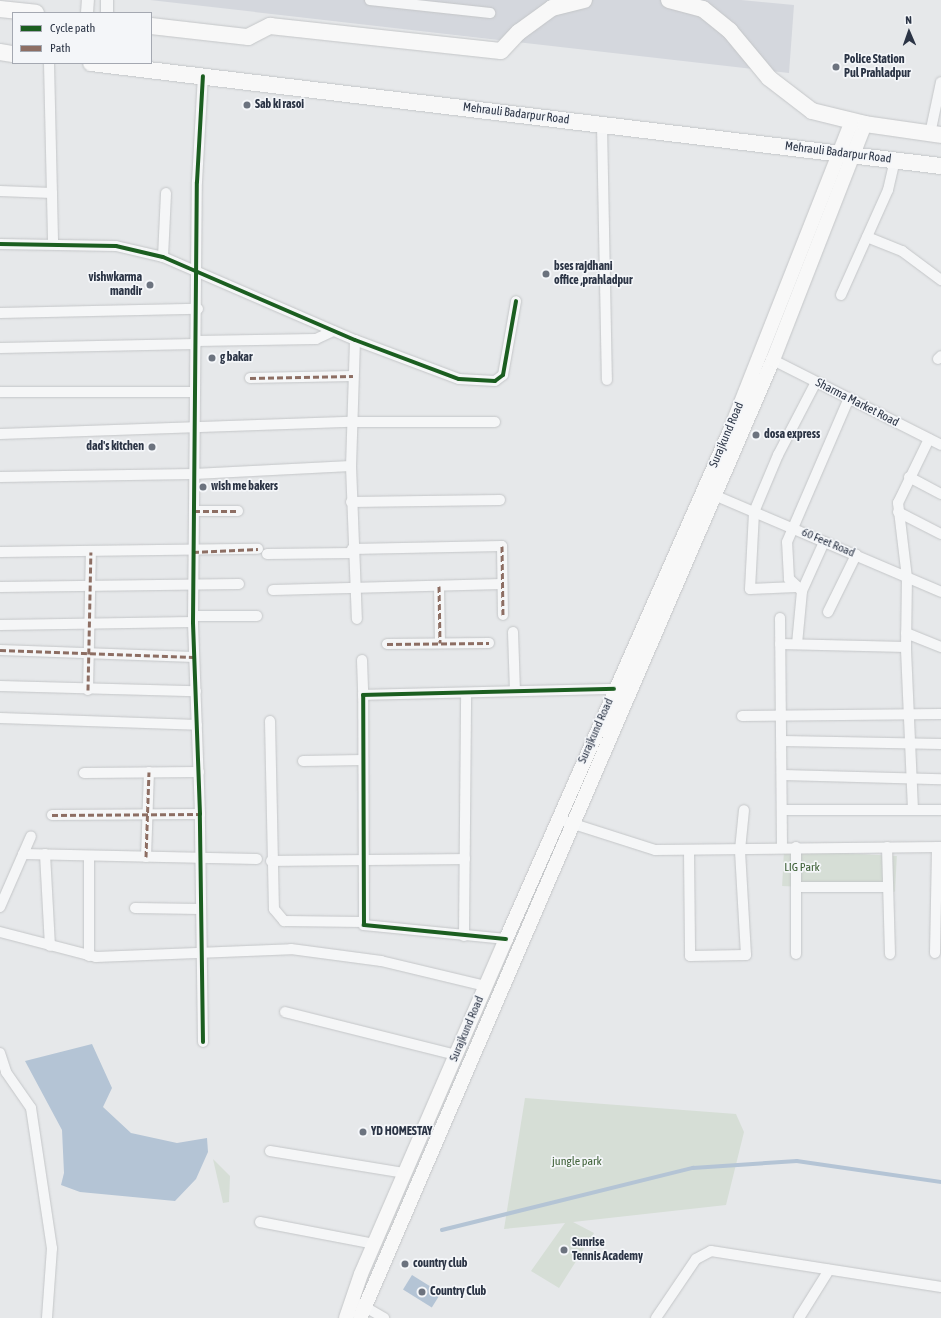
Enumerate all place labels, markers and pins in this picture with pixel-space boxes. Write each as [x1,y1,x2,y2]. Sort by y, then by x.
place label: Police Station Pul Prahladpur [844,53,911,81]
marker: Police Station Pul Prahladpur [831,62,841,72]
place label: Sab ki rasoi [255,98,304,112]
marker: Sab ki rasoi [242,100,252,110]
place label: bses rajdhani office ,prahladpur [554,260,632,288]
marker: bses rajdhani office ,prahladpur [541,269,551,279]
place label: vishwkarma mandir [88,271,142,299]
marker: vishwkarma mandir [145,280,155,290]
place label: g bakar [220,351,252,365]
marker: g bakar [207,353,217,363]
place label: dosa express [764,428,820,442]
marker: dosa express [751,430,761,440]
place label: dad's kitchen [86,440,144,454]
marker: dad's kitchen [147,442,157,452]
place label: wish me bakers [211,480,278,494]
marker: wish me bakers [198,482,208,492]
place label: YD HOMESTAY [371,1125,432,1139]
marker: YD HOMESTAY [358,1127,368,1137]
place label: Sunrise Tennis Academy [572,1236,643,1264]
marker: Sunrise Tennis Academy [559,1245,569,1255]
place label: country club [413,1257,467,1271]
marker: country club [400,1259,410,1269]
place label: Country Club [430,1285,486,1299]
marker: Country Club [417,1287,427,1297]

